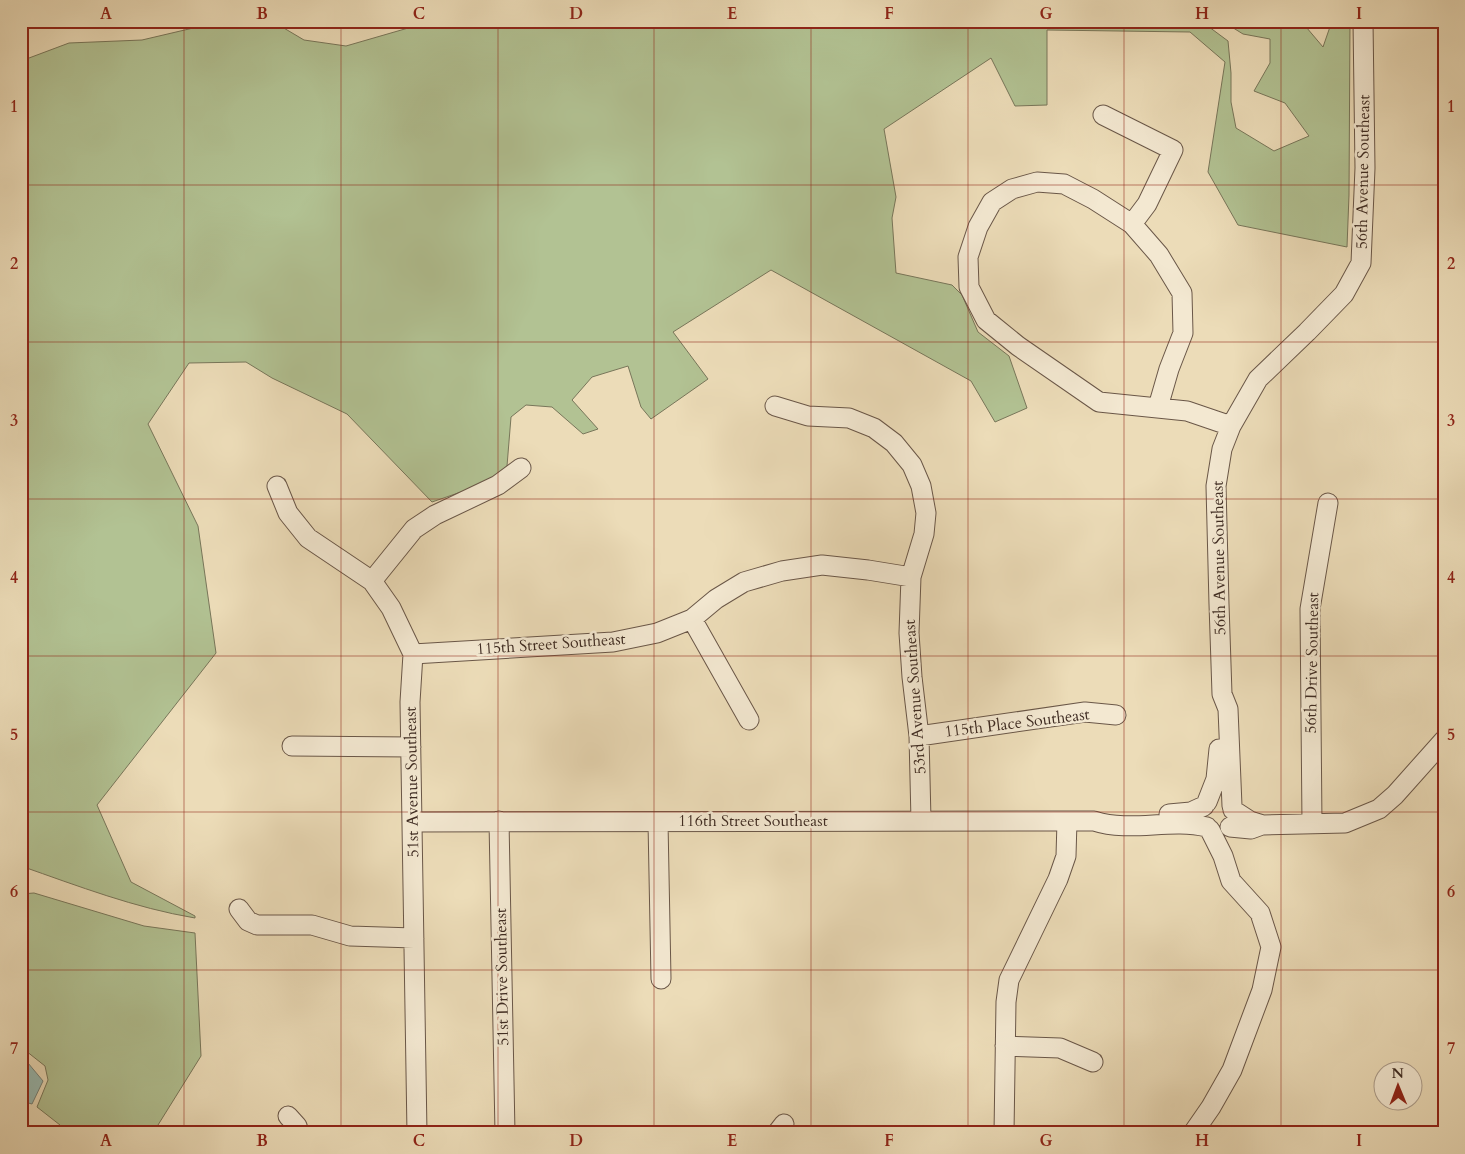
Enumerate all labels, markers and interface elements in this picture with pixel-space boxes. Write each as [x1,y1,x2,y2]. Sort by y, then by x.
text: A [100,3,112,25]
text: B [256,3,268,25]
text: C [413,3,425,25]
text: D [569,3,583,25]
text: E [727,3,737,25]
text: F [884,3,894,25]
text: G [1039,3,1053,25]
text: H [1195,3,1209,25]
text: I [1356,3,1362,25]
street label: 56th Avenue Southeast [1351,95,1375,249]
text: 1 [10,96,18,118]
text: 1 [1447,96,1455,118]
text: 2 [10,253,18,275]
text: 2 [1447,253,1455,275]
text: 3 [10,410,18,432]
text: 3 [1447,410,1455,432]
street label: 56th Avenue Southeast [1207,481,1231,635]
text: 4 [10,567,18,589]
text: 4 [1447,567,1455,589]
street label: 56th Drive Southeast [1300,592,1324,734]
street label: 53rd Avenue Southeast [899,619,931,775]
street label: 115th Street Southeast [476,628,626,660]
street label: 115th Place Southeast [943,703,1091,743]
street label: 51st Avenue Southeast [400,706,424,858]
text: 5 [10,724,18,746]
text: 5 [1447,724,1455,746]
street label: 116th Street Southeast [678,810,828,832]
text: 6 [10,881,18,903]
text: 6 [1447,881,1455,903]
street label: 51st Drive Southeast [490,908,514,1046]
text: 7 [10,1038,18,1060]
text: 7 [1447,1038,1455,1060]
north arrow [1372,1062,1422,1112]
text: N [1392,1064,1404,1083]
text: A [100,1130,112,1152]
text: B [256,1130,268,1152]
text: C [413,1130,425,1152]
text: D [569,1130,583,1152]
text: E [727,1130,737,1152]
text: F [884,1130,894,1152]
text: G [1039,1130,1053,1152]
text: H [1195,1130,1209,1152]
text: I [1356,1130,1362,1152]

